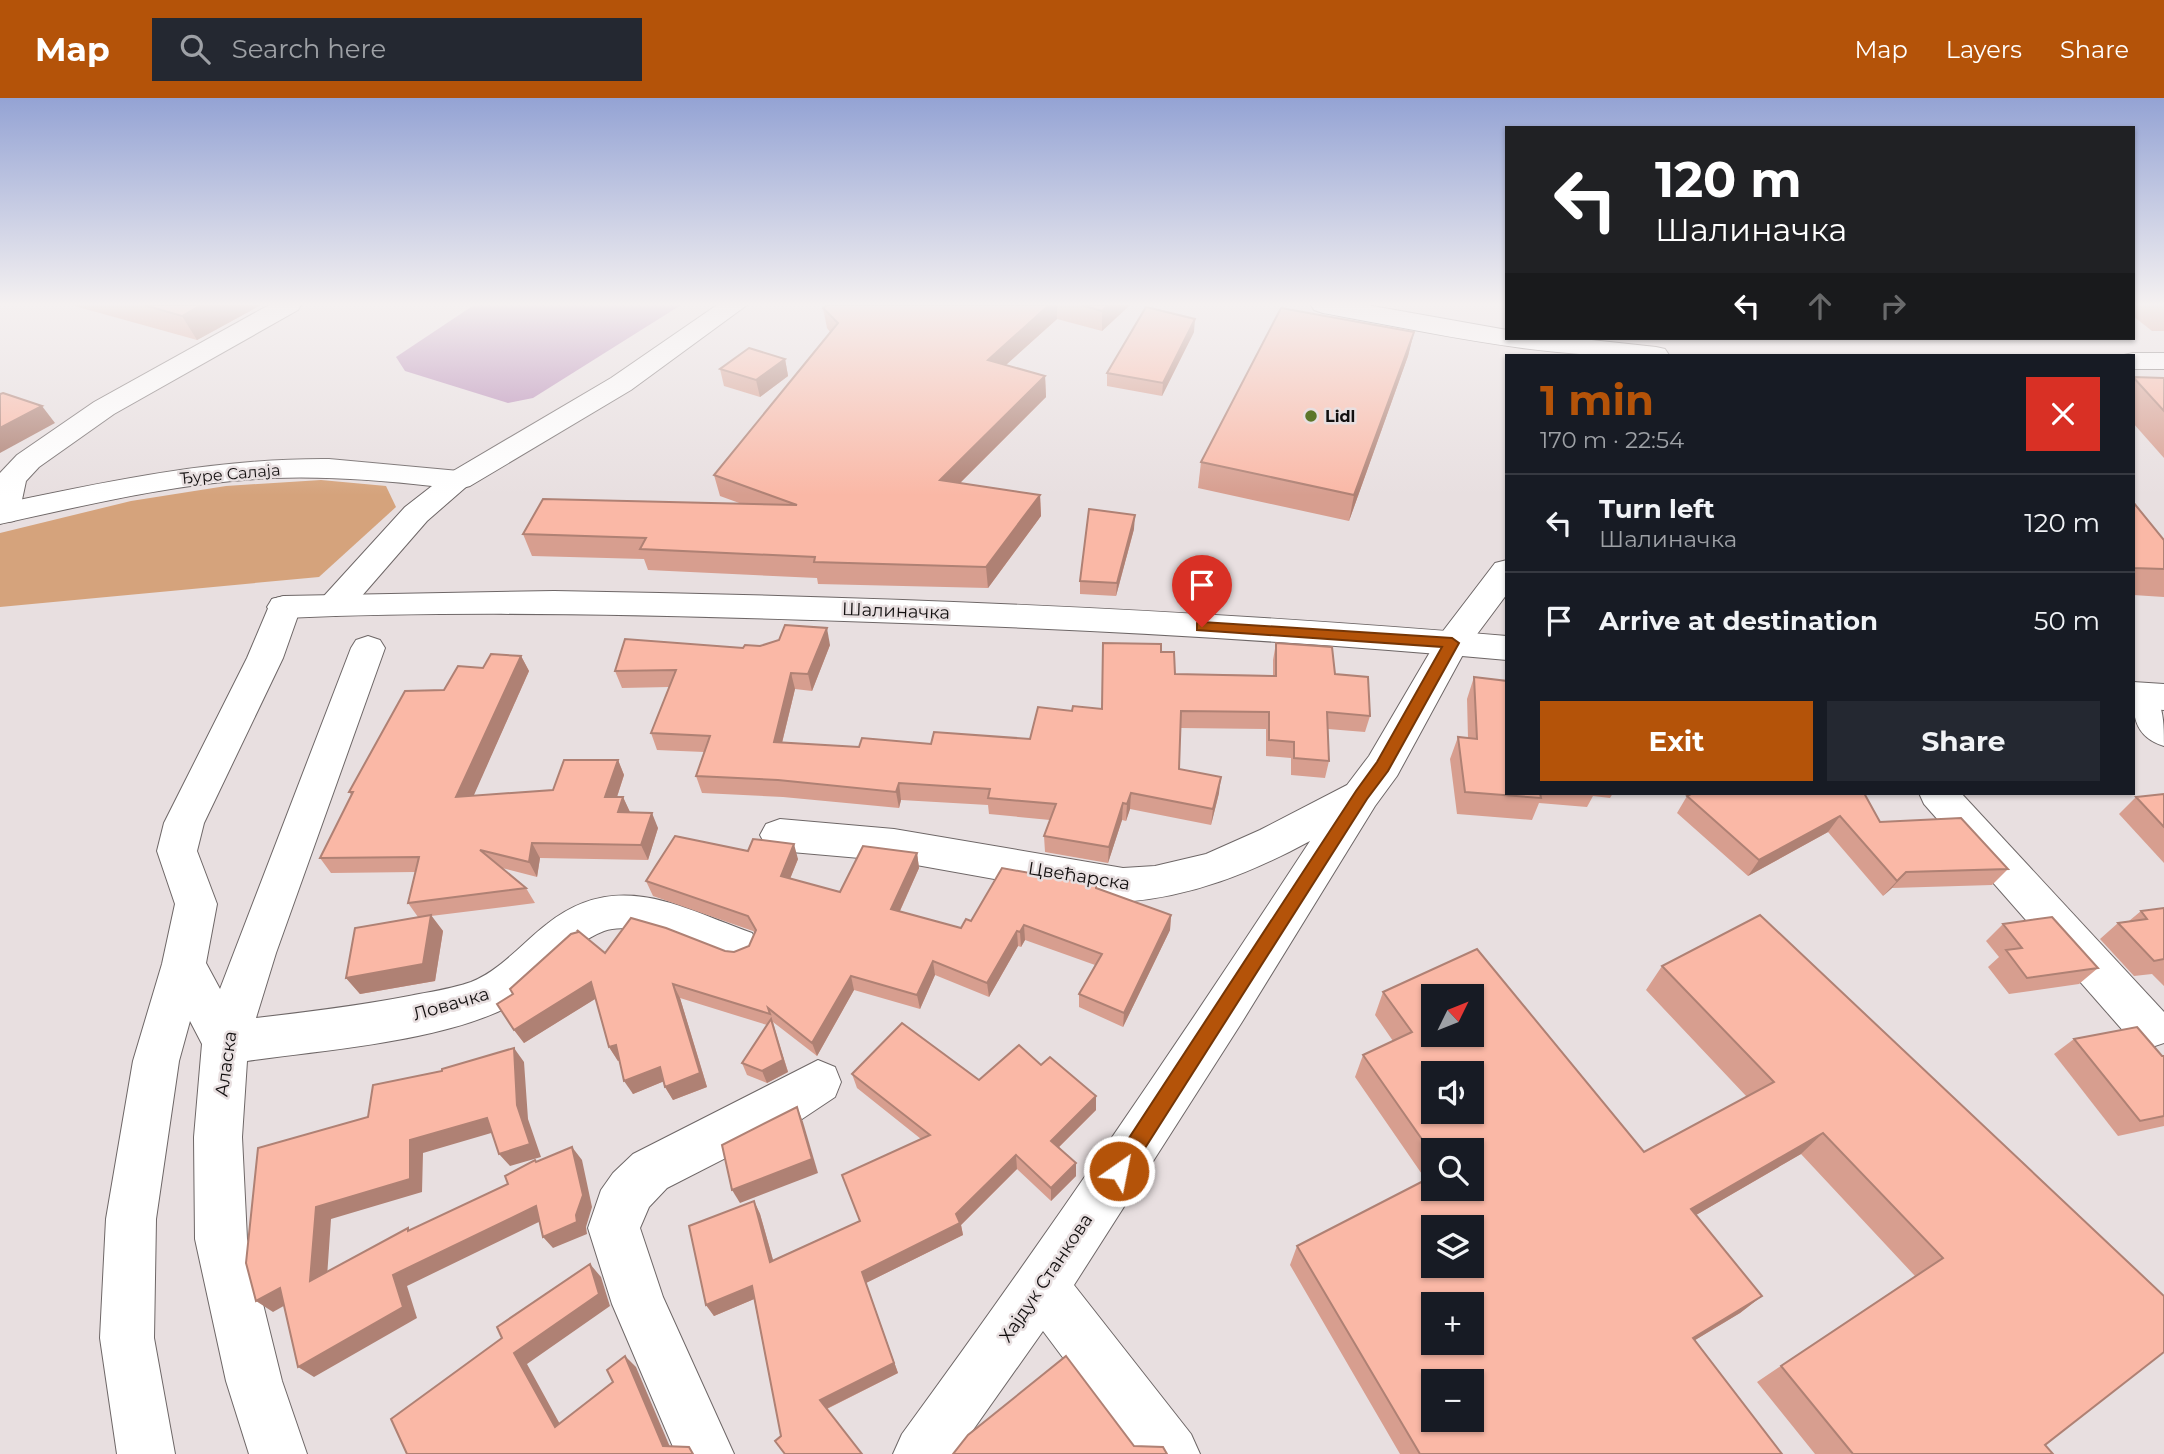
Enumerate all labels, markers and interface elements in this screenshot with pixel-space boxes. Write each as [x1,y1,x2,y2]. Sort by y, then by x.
search box [152,18,642,81]
text: Map [35,29,110,69]
icon: search [176,30,214,68]
text: Search here [232,33,386,65]
text: Map [1854,35,1908,64]
text: Layers [1946,35,2022,64]
text: Share [2060,35,2129,64]
text: 120 m [1655,150,1802,209]
icon: left [1540,154,1631,245]
text: Шалиначка [1655,210,1847,249]
icon: left [1728,287,1766,325]
icon: ahead [1801,287,1839,325]
icon: right [1874,287,1912,325]
text: 1 min [1540,374,1654,426]
button: close [2026,377,2100,451]
place label: Lidl [1325,407,1355,426]
marker: Lidl [1303,408,1319,424]
text: 170 m · 22:54 [1540,426,1684,454]
street label: Ђуре Салаја [179,460,281,488]
text: Turn left [1599,493,1715,525]
icon: left [1540,504,1578,542]
text: 120 m [2024,507,2100,539]
text: Шалиначка [1599,525,1737,553]
pin [1172,555,1232,627]
icon: arrive [1183,566,1221,604]
street label: Шалиначка [842,598,950,624]
icon: arrive [1540,602,1578,640]
text: Arrive at destination [1599,605,1878,637]
text: 50 m [2034,605,2100,637]
button: Exit [1540,701,1813,781]
button: Share [1827,701,2100,781]
street label: Цвећарска [1027,857,1131,895]
street label: Ловачка [410,983,492,1025]
north arrow [1421,984,1484,1046]
map controls [1421,984,1484,1432]
street label: Аласка [211,1030,241,1098]
button: sound [1421,1061,1484,1124]
position arrow [1082,1134,1156,1208]
button: search [1421,1138,1484,1201]
street label: Хајдук Станкова [995,1209,1097,1347]
button: layers [1421,1215,1484,1278]
button: + [1421,1292,1484,1355]
button: − [1421,1369,1484,1432]

